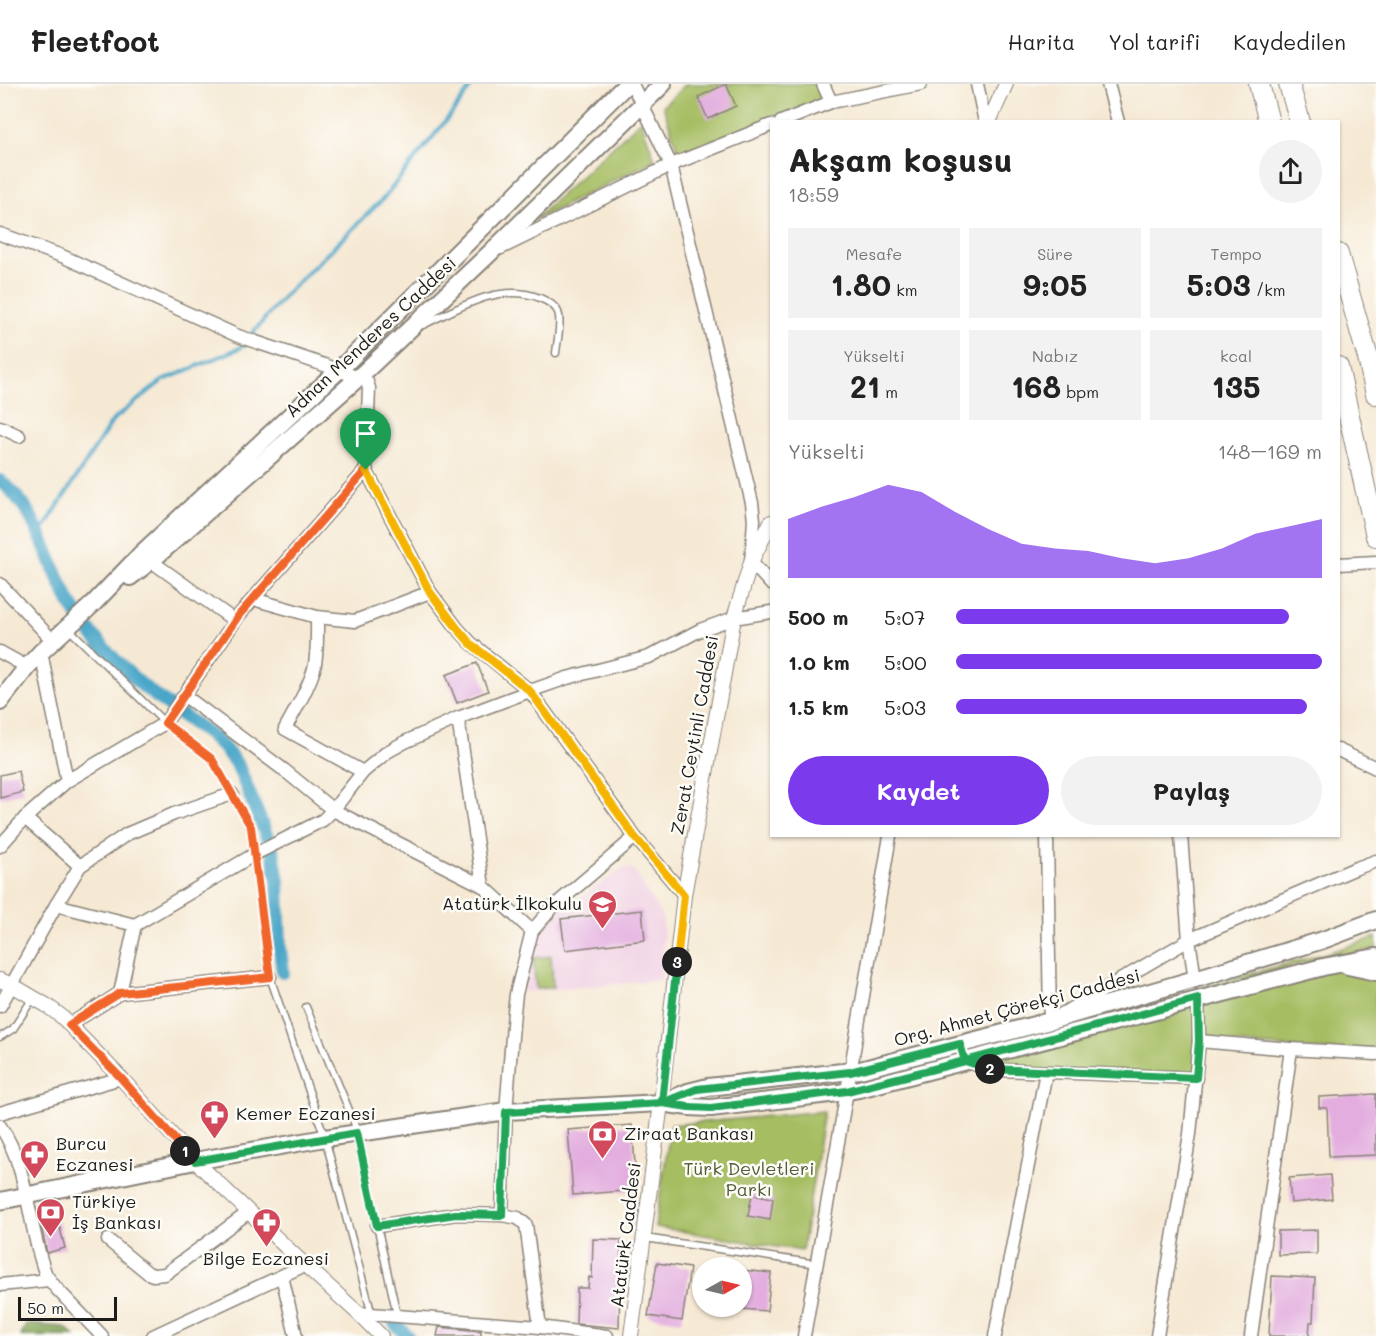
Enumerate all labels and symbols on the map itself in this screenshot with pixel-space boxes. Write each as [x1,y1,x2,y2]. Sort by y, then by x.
street label: Adnan Menderes Caddesi [280,251,461,422]
pin [340,408,391,470]
street label: Zerat Ceytinli Caddesi [665,633,723,836]
school or university icon: Atatürk İlkokulu [587,888,619,930]
place label: Atatürk İlkokulu [442,891,582,915]
pin: 3 [662,947,692,977]
street label: Org. Ahmet Çörekçi Caddesi [891,963,1143,1051]
pin: 2 [975,1054,1005,1084]
pharmacy icon: Kemer Eczanesi [199,1098,231,1140]
place label: Kemer Eczanesi [236,1101,376,1125]
bank icon: Ziraat Bankası [587,1118,619,1160]
place label: Ziraat Bankası [624,1121,754,1145]
place label: Burcu Eczanesi [56,1131,134,1176]
pin: 1 [170,1136,200,1166]
pharmacy icon: Burcu Eczanesi [19,1138,51,1180]
park label: Türk Devletleri Parkı [683,1156,815,1201]
street label: Atatürk Caddesi [604,1161,646,1309]
place label: Türkiye İş Bankası [72,1189,162,1234]
bank icon: Türkiye İş Bankası [35,1196,67,1238]
pharmacy icon: Bilge Eczanesi [250,1206,282,1248]
place label: Bilge Eczanesi [203,1246,329,1270]
north arrow [692,1257,752,1317]
scale bar [18,1294,117,1322]

